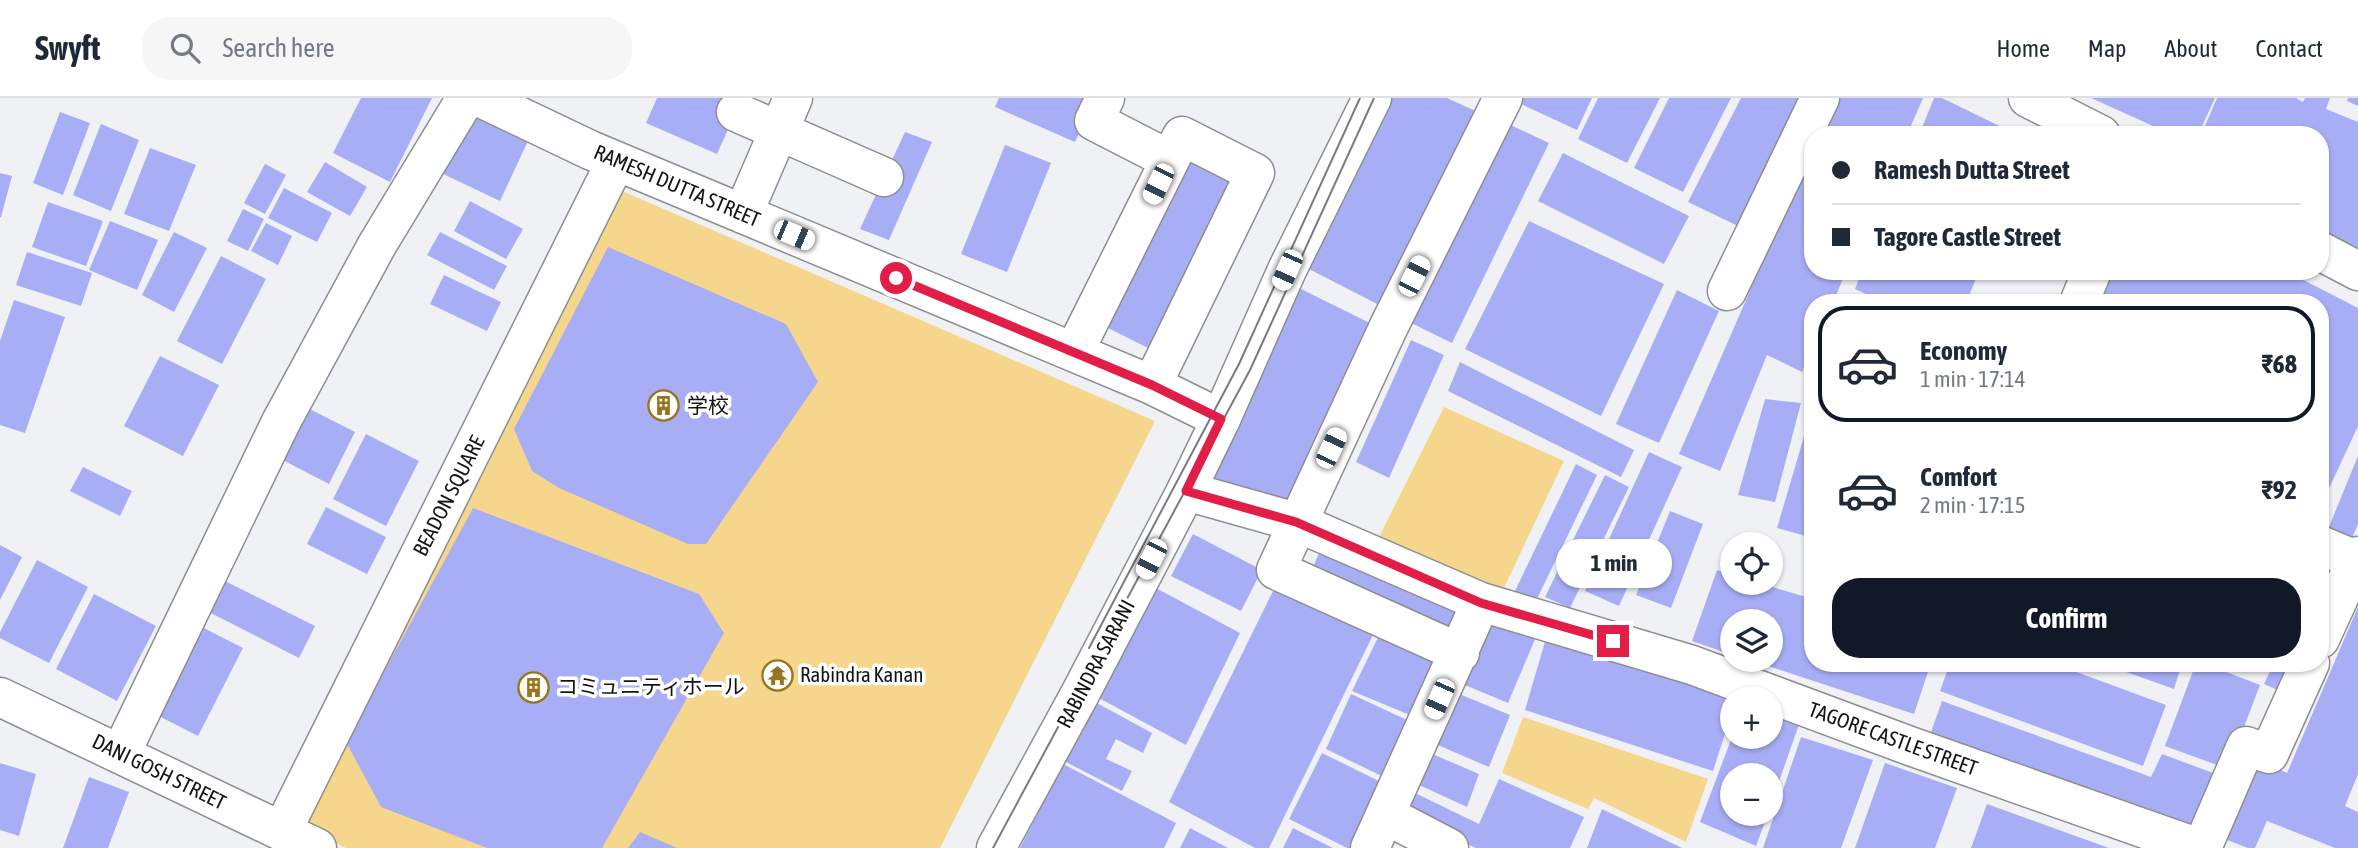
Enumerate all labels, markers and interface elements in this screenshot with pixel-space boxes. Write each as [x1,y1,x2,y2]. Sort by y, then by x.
search box [142,17,632,80]
text: Swyft [35,29,100,67]
icon: search [166,29,204,67]
text: Search here [222,33,335,63]
text: Home [1996,35,2050,62]
text: Map [2088,35,2126,62]
text: About [2164,35,2217,62]
text: Contact [2255,35,2323,62]
street label: RAMESH DUTTA STREET [591,139,764,231]
text: Ramesh Dutta Street [1874,155,2070,185]
car [1140,161,1177,207]
car [771,217,818,253]
text: Tagore Castle Street [1874,222,2061,252]
car [1269,247,1306,293]
car [1396,253,1433,299]
route start [880,262,912,294]
icon: car [1836,333,1899,396]
text: Economy [1920,336,2007,366]
text: ₹68 [2261,349,2297,379]
text: 1 min · 17:14 [1920,366,2026,392]
building icon: 学校 [647,389,681,423]
place label: 学校 [687,393,729,417]
car [1313,425,1350,471]
street label: BEADON SQUARE [408,431,489,560]
icon: car [1836,459,1899,522]
text: Comfort [1920,462,1997,492]
text: ₹92 [2261,475,2297,505]
text: 2 min · 17:15 [1920,492,2026,518]
map controls [1720,532,1783,826]
button: locate [1720,532,1783,595]
car [1133,536,1170,582]
callout: 1 min [1555,540,1671,588]
text: 1 min [1591,550,1637,576]
button: Confirm [1832,578,2301,658]
street label: RABINDRA SARANI [1051,595,1139,732]
button: layers [1720,609,1783,672]
route end [1597,625,1629,657]
temple icon: Rabindra Kanan [760,658,794,692]
place label: Rabindra Kanan [800,662,923,686]
building icon: コミュニティホール [517,670,551,704]
place label: コミュニティホール [557,674,745,698]
car [1421,676,1458,722]
button: + [1720,686,1783,749]
street label: TAGORE CASTLE STREET [1806,696,1981,780]
street label: DANI GOSH STREET [89,728,230,814]
button: − [1720,763,1783,826]

